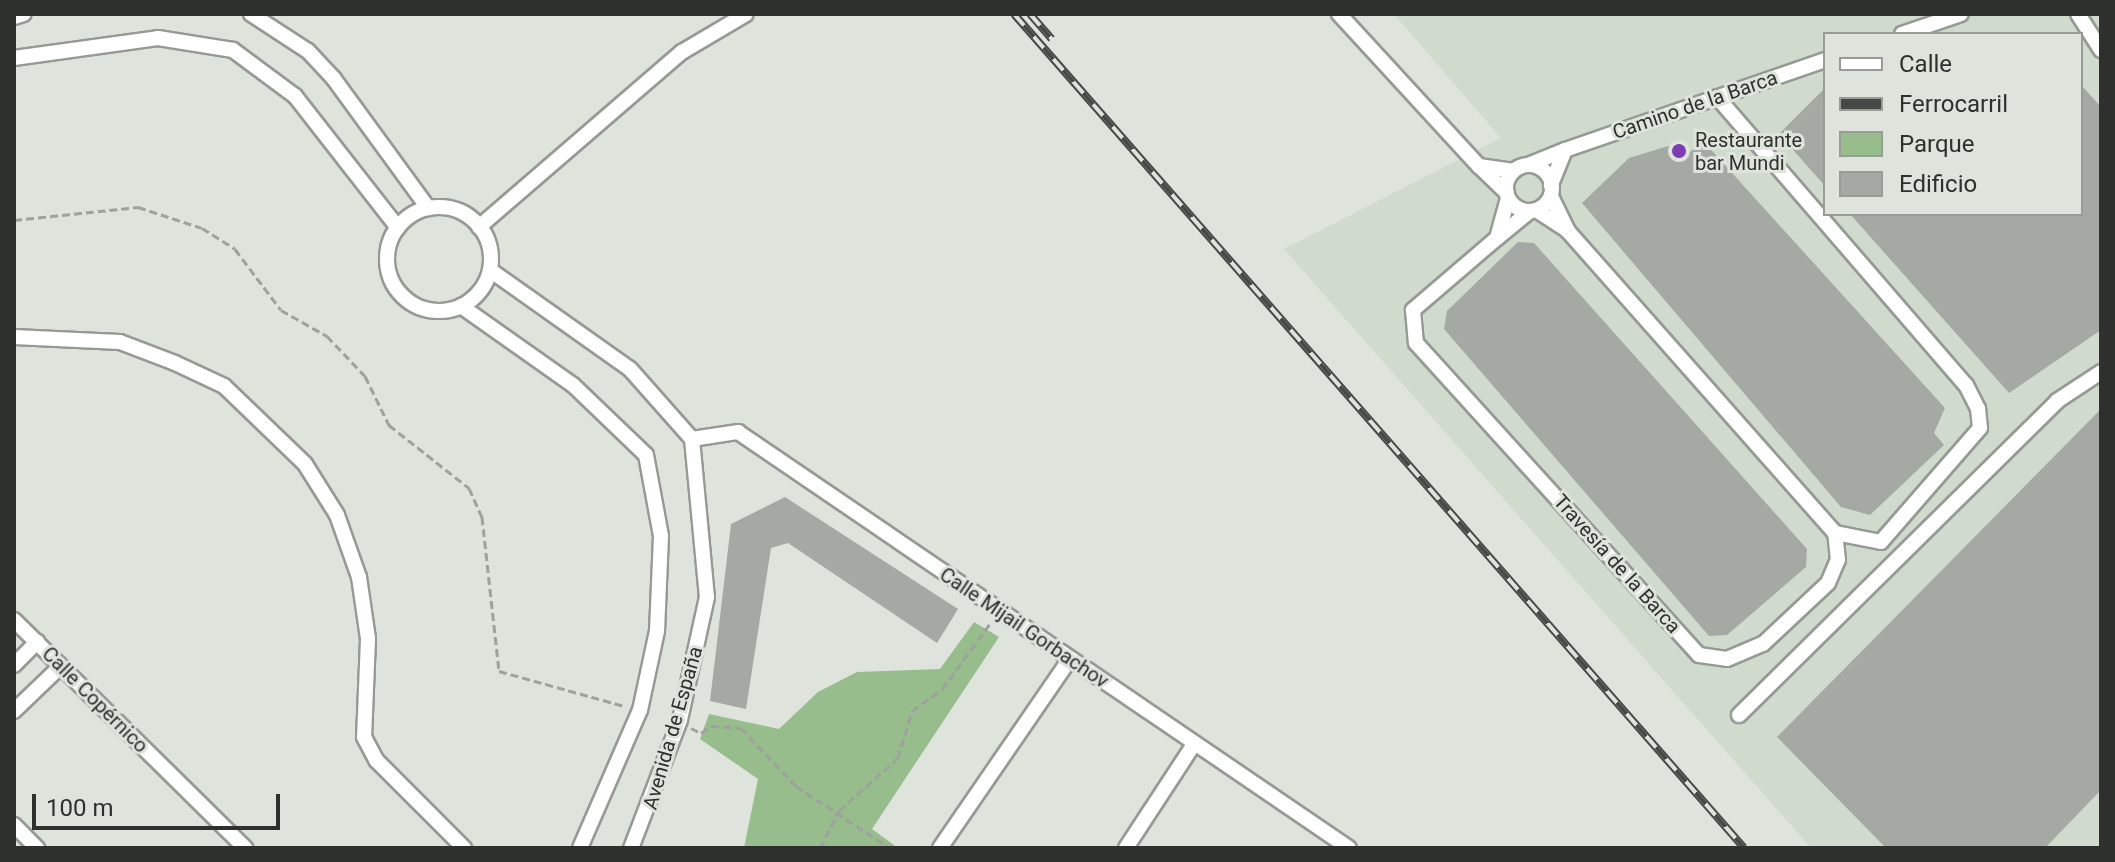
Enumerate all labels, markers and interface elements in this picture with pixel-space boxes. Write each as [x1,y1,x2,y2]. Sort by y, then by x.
legend [1823,32,2083,216]
text: Calle [1899,50,1952,78]
street label: Camino de la Barca [1610,66,1780,144]
text: Ferrocarril [1899,90,2008,118]
place label: Restaurante bar Mundi [1695,128,1802,175]
text: Parque [1899,130,1975,158]
marker: Restaurante bar Mundi [1670,142,1688,160]
text: Edificio [1899,170,1977,198]
street label: Travesía de la Barca [1548,490,1686,638]
street label: Calle Mijail Gorbachov [935,563,1113,693]
street label: Calle Copérnico [37,642,153,758]
street label: Avenida de España [638,644,708,812]
scale bar [36,778,284,828]
text: 100 m [46,794,113,822]

